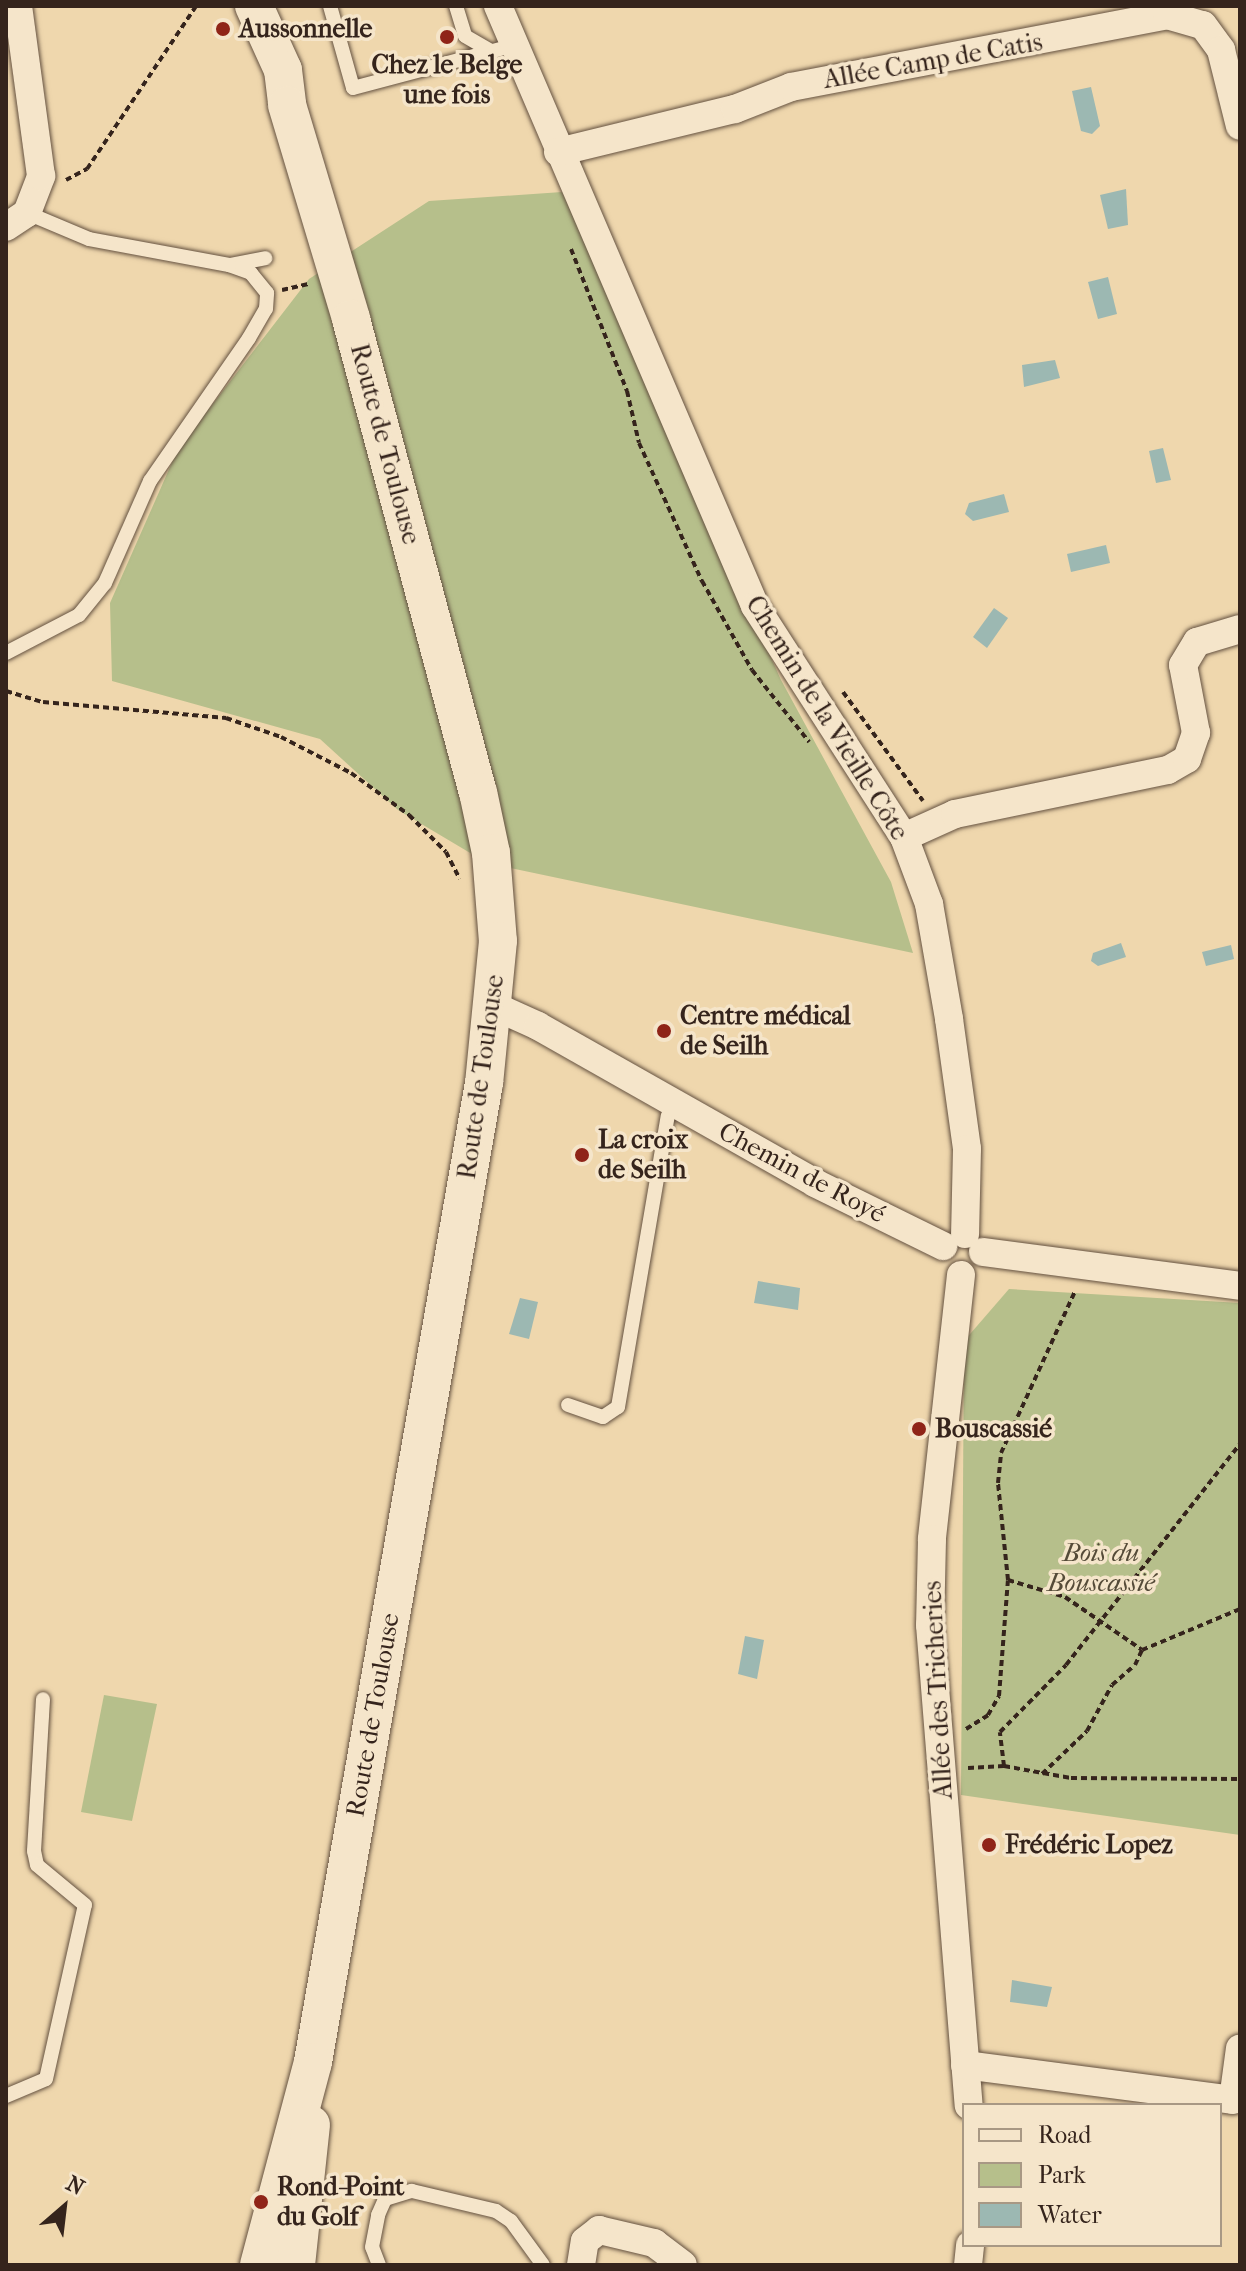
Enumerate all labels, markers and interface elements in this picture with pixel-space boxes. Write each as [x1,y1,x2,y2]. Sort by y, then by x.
place label: Aussonnelle [239,13,372,45]
marker: Aussonnelle [214,20,232,38]
street label: Allée Camp de Catis [821,26,1045,96]
marker: Chez le Belge une fois [438,28,456,46]
place label: Chez le Belge une fois [372,49,522,110]
street label: Route de Toulouse [343,340,427,548]
street label: Chemin de la Vieille Côte [739,590,915,846]
street label: Route de Toulouse [451,973,511,1181]
place label: Centre médical de Seilh [680,1000,851,1062]
marker: Centre médical de Seilh [655,1022,673,1040]
street label: Chemin de Royé [713,1116,891,1230]
place label: La croix de Seilh [598,1124,688,1186]
marker: La croix de Seilh [573,1146,591,1164]
place label: Bouscassié [935,1413,1052,1445]
marker: Bouscassié [910,1420,928,1438]
park label: Bois du Bouscassié [1047,1537,1155,1598]
street label: Allée des Tricheries [917,1580,959,1800]
street label: Route de Toulouse [340,1611,406,1819]
place label: Frédéric Lopez [1005,1829,1173,1861]
marker: Frédéric Lopez [980,1836,998,1854]
legend [962,2103,1222,2247]
text: Road [1038,2121,1091,2149]
text: Park [1038,2161,1086,2189]
north arrow [24,2167,104,2247]
text: N [62,2170,89,2201]
place label: Rond-Point du Golf [277,2171,404,2232]
marker: Rond-Point du Golf [252,2193,270,2211]
text: Water [1038,2201,1102,2229]

